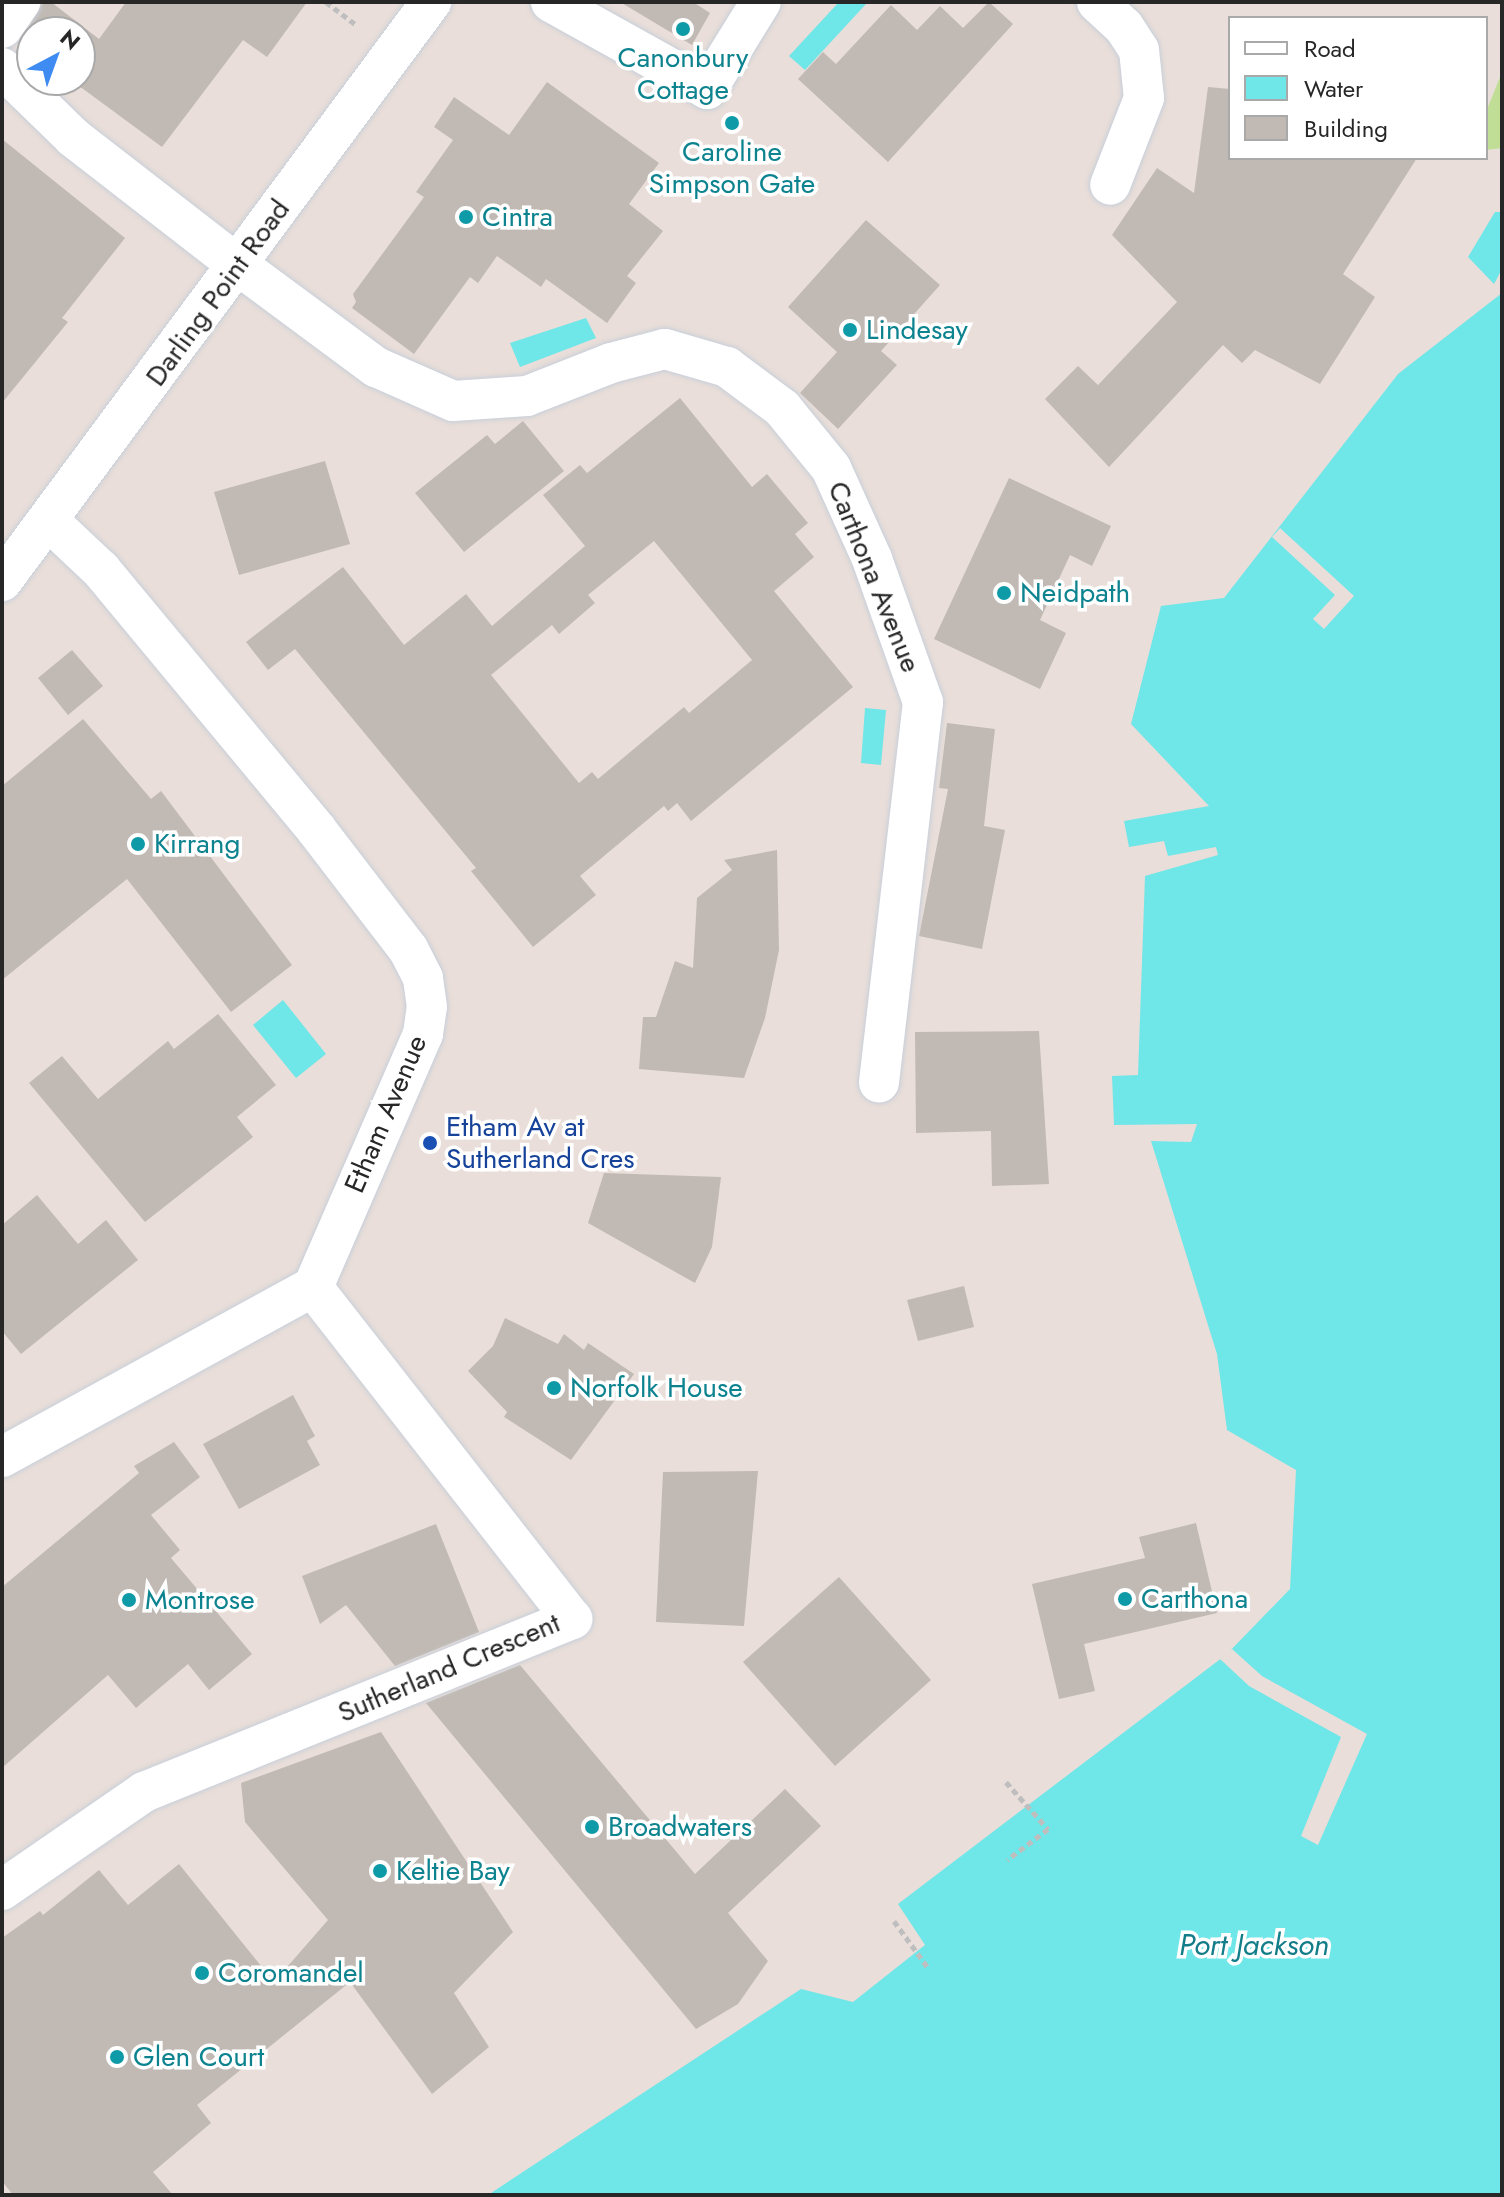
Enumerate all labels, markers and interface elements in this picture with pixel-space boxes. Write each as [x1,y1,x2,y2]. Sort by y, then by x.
north arrow [16,16,96,96]
legend [1228,16,1488,160]
marker: Canonbury Cottage [674,20,692,38]
text: N [53,22,88,57]
text: Road [1304,31,1356,66]
place label: Canonbury Cottage [618,41,748,107]
text: Water [1304,71,1363,106]
text: Building [1304,111,1388,146]
marker: Caroline Simpson Gate [723,114,741,132]
place label: Caroline Simpson Gate [649,135,815,201]
street label: Darling Point Road [139,193,297,393]
place label: Cintra [482,200,553,234]
marker: Cintra [457,208,475,226]
place label: Lindesay [866,313,968,347]
marker: Lindesay [841,321,859,339]
street label: Carthona Avenue [820,477,928,677]
place label: Neidpath [1020,576,1130,610]
marker: Neidpath [995,584,1013,602]
place label: Kirrang [154,827,240,861]
marker: Kirrang [129,835,147,853]
street label: Etham Avenue [338,1030,434,1198]
place label: Etham Av at Sutherland Cres [446,1110,635,1176]
marker: Etham Av at Sutherland Cres [421,1134,439,1152]
place label: Norfolk House [570,1371,743,1405]
marker: Norfolk House [545,1379,563,1397]
place label: Carthona [1141,1582,1248,1616]
place label: Montrose [145,1583,255,1617]
marker: Carthona [1116,1590,1134,1608]
marker: Montrose [120,1591,138,1609]
street label: Sutherland Crescent [333,1606,565,1730]
place label: Broadwaters [608,1810,752,1844]
marker: Broadwaters [583,1818,601,1836]
place label: Keltie Bay [396,1854,510,1888]
marker: Keltie Bay [371,1862,389,1880]
water label: Port Jackson [1179,1927,1329,1963]
place label: Coromandel [218,1956,364,1990]
marker: Coromandel [193,1964,211,1982]
place label: Glen Court [133,2040,264,2074]
marker: Glen Court [108,2048,126,2066]

